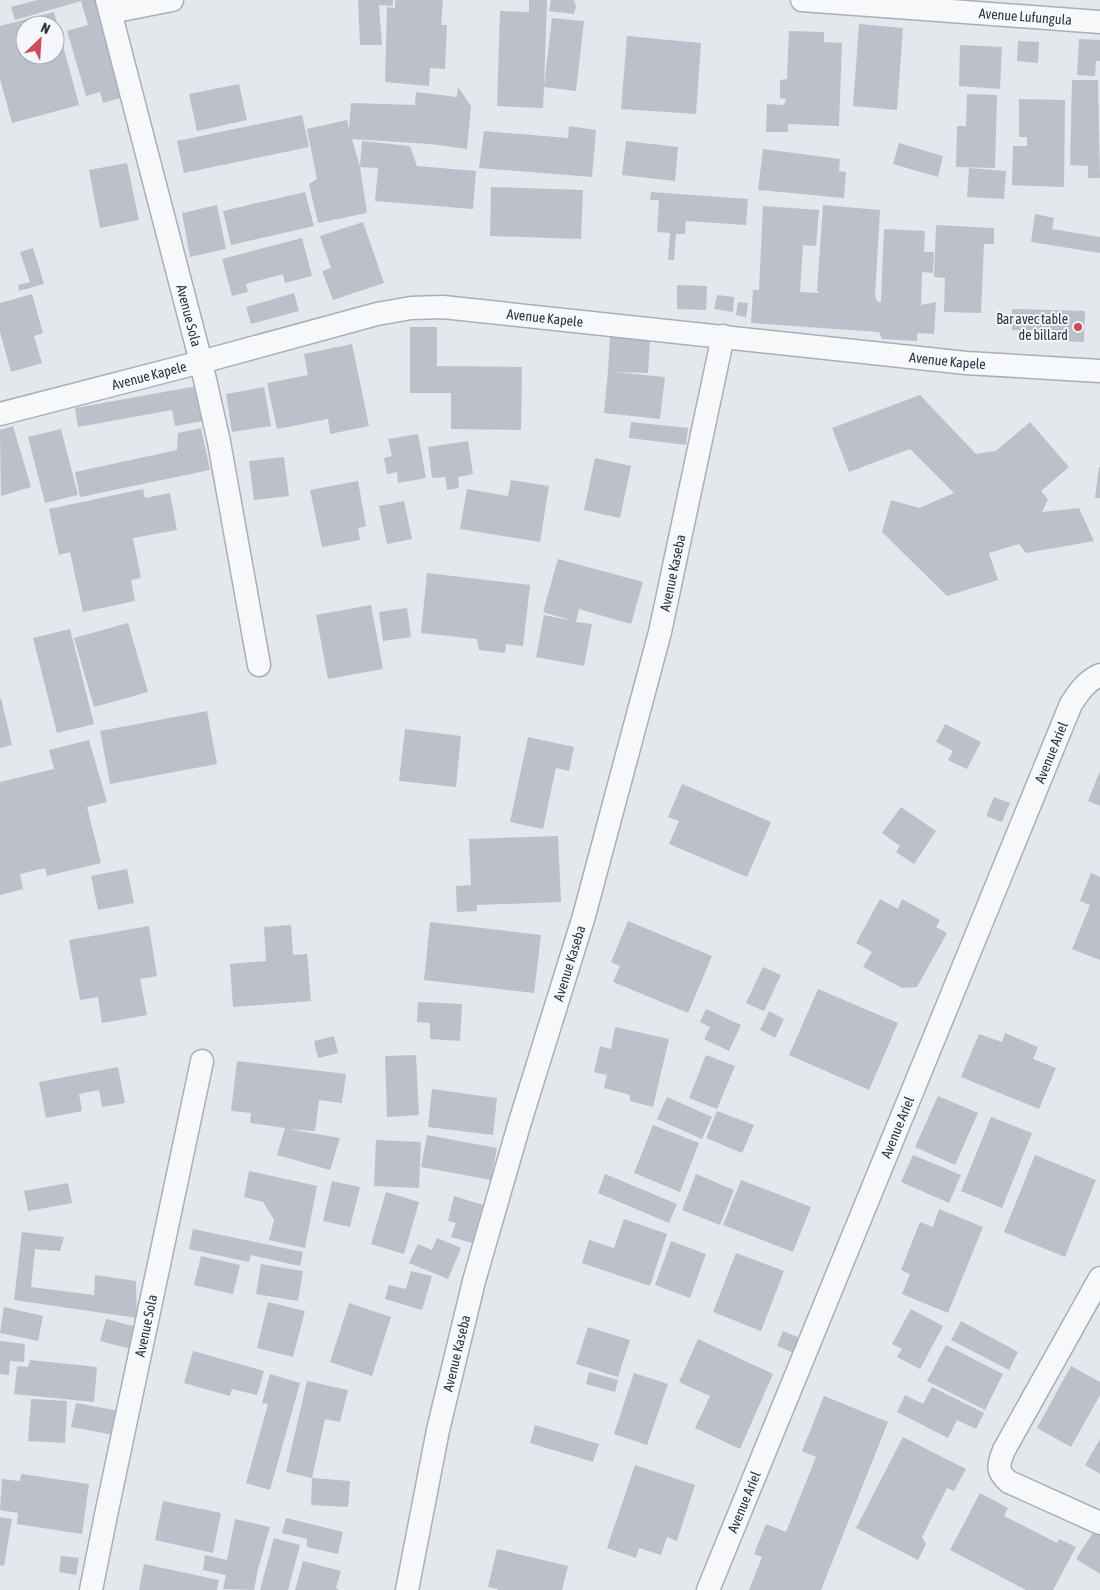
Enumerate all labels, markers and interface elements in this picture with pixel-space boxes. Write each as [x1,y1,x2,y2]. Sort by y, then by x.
street label: Avenue Lufungula [978,5,1073,28]
north arrow [15,15,65,65]
text: N [38,19,53,37]
street label: Avenue Sola [173,283,205,348]
street label: Avenue Kapele [506,306,584,330]
place label: Bar avec table de billard [996,311,1068,343]
marker: Bar avec table de billard [1072,321,1084,333]
street label: Avenue Kapele [909,349,986,372]
street label: Avenue Kapele [110,358,188,393]
street label: Avenue Kaseba [657,533,689,613]
street label: Avenue Ariel [1031,719,1071,786]
street label: Avenue Kaseba [550,924,589,1003]
street label: Avenue Ariel [878,1094,917,1160]
street label: Avenue Sola [132,1293,160,1358]
street label: Avenue Kaseba [440,1313,474,1393]
street label: Avenue Ariel [724,1469,764,1535]

